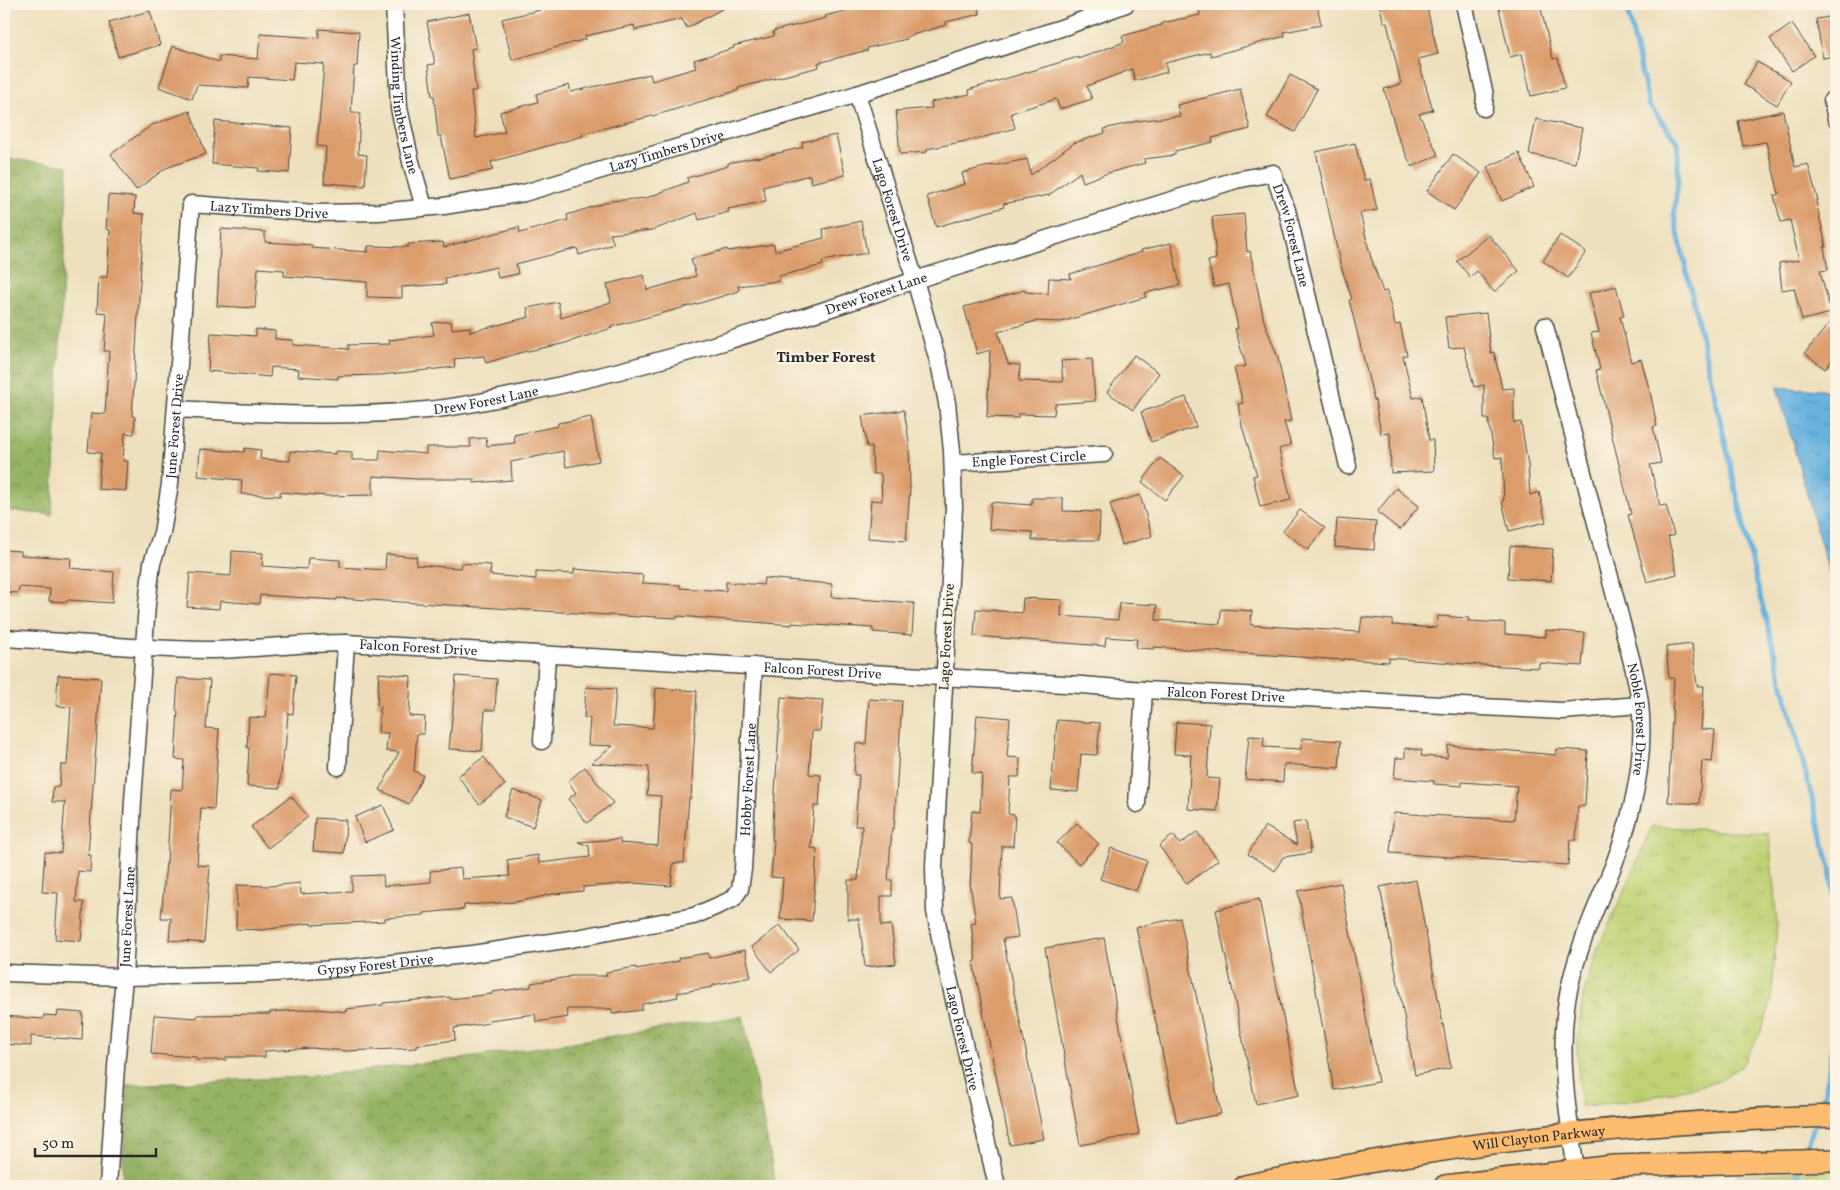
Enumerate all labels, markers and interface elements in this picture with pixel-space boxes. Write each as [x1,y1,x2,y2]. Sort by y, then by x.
street label: Winding Timbers Lane [385,36,422,177]
street label: Lazy Timbers Drive [607,126,727,178]
street label: Lago Forest Drive [867,156,917,264]
street label: Drew Forest Lane [1267,181,1313,290]
street label: Lazy Timbers Drive [209,197,329,224]
street label: Drew Forest Lane [823,269,930,320]
district label: Timber Forest [776,348,876,369]
street label: June Forest Drive [162,373,189,479]
street label: Drew Forest Lane [432,382,541,420]
street label: Engle Forest Circle [971,447,1087,473]
street label: Lago Forest Drive [935,583,960,691]
street label: Falcon Forest Drive [359,636,478,661]
street label: Falcon Forest Drive [763,659,883,685]
street label: Noble Forest Drive [1622,661,1649,777]
street label: Falcon Forest Drive [1166,683,1286,708]
street label: Hobby Forest Lane [737,722,762,837]
street label: June Forest Lane [117,865,141,968]
street label: Gypsy Forest Drive [317,950,435,981]
street label: Lago Forest Drive [940,984,983,1093]
street label: Will Clayton Parkway [1472,1122,1607,1157]
scale bar [35,1125,156,1157]
text: 50 m [42,1134,74,1155]

